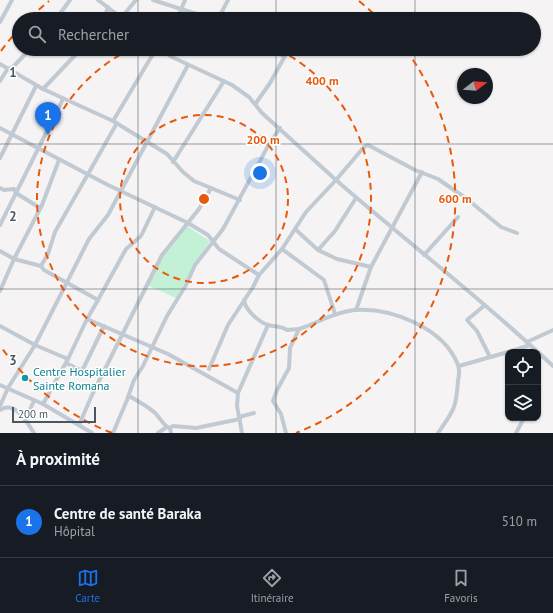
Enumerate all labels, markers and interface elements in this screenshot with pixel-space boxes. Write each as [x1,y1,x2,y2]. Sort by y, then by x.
search box [12,12,541,56]
icon: search [26,23,48,45]
text: Rechercher [58,25,129,44]
text: 1 [9,64,17,81]
north arrow [457,68,493,104]
text: 400 m [305,73,339,88]
pin: 1 [35,102,61,135]
text: 200 m [246,132,280,147]
your location [250,163,270,183]
text: 600 m [438,191,472,206]
centre of rings [197,192,211,206]
text: 2 [9,208,17,225]
map controls [505,349,541,421]
button: locate [505,349,541,385]
text: 3 [9,352,17,369]
place label: Centre Hospitalier Sainte Romana [33,364,126,393]
marker: Centre Hospitalier Sainte Romana [20,373,30,383]
button: layers [505,385,541,421]
scale bar [12,405,96,424]
text: 200 m [18,407,48,421]
text: À proximité [16,448,100,470]
text: Centre de santé Baraka [54,504,201,523]
text: 1 [25,513,33,530]
text: 510 m [502,513,537,530]
text: Hôpital [54,523,95,540]
tab: Carte [75,567,100,605]
tab: Itinéraire [251,567,294,605]
tab: Favoris [444,567,478,605]

